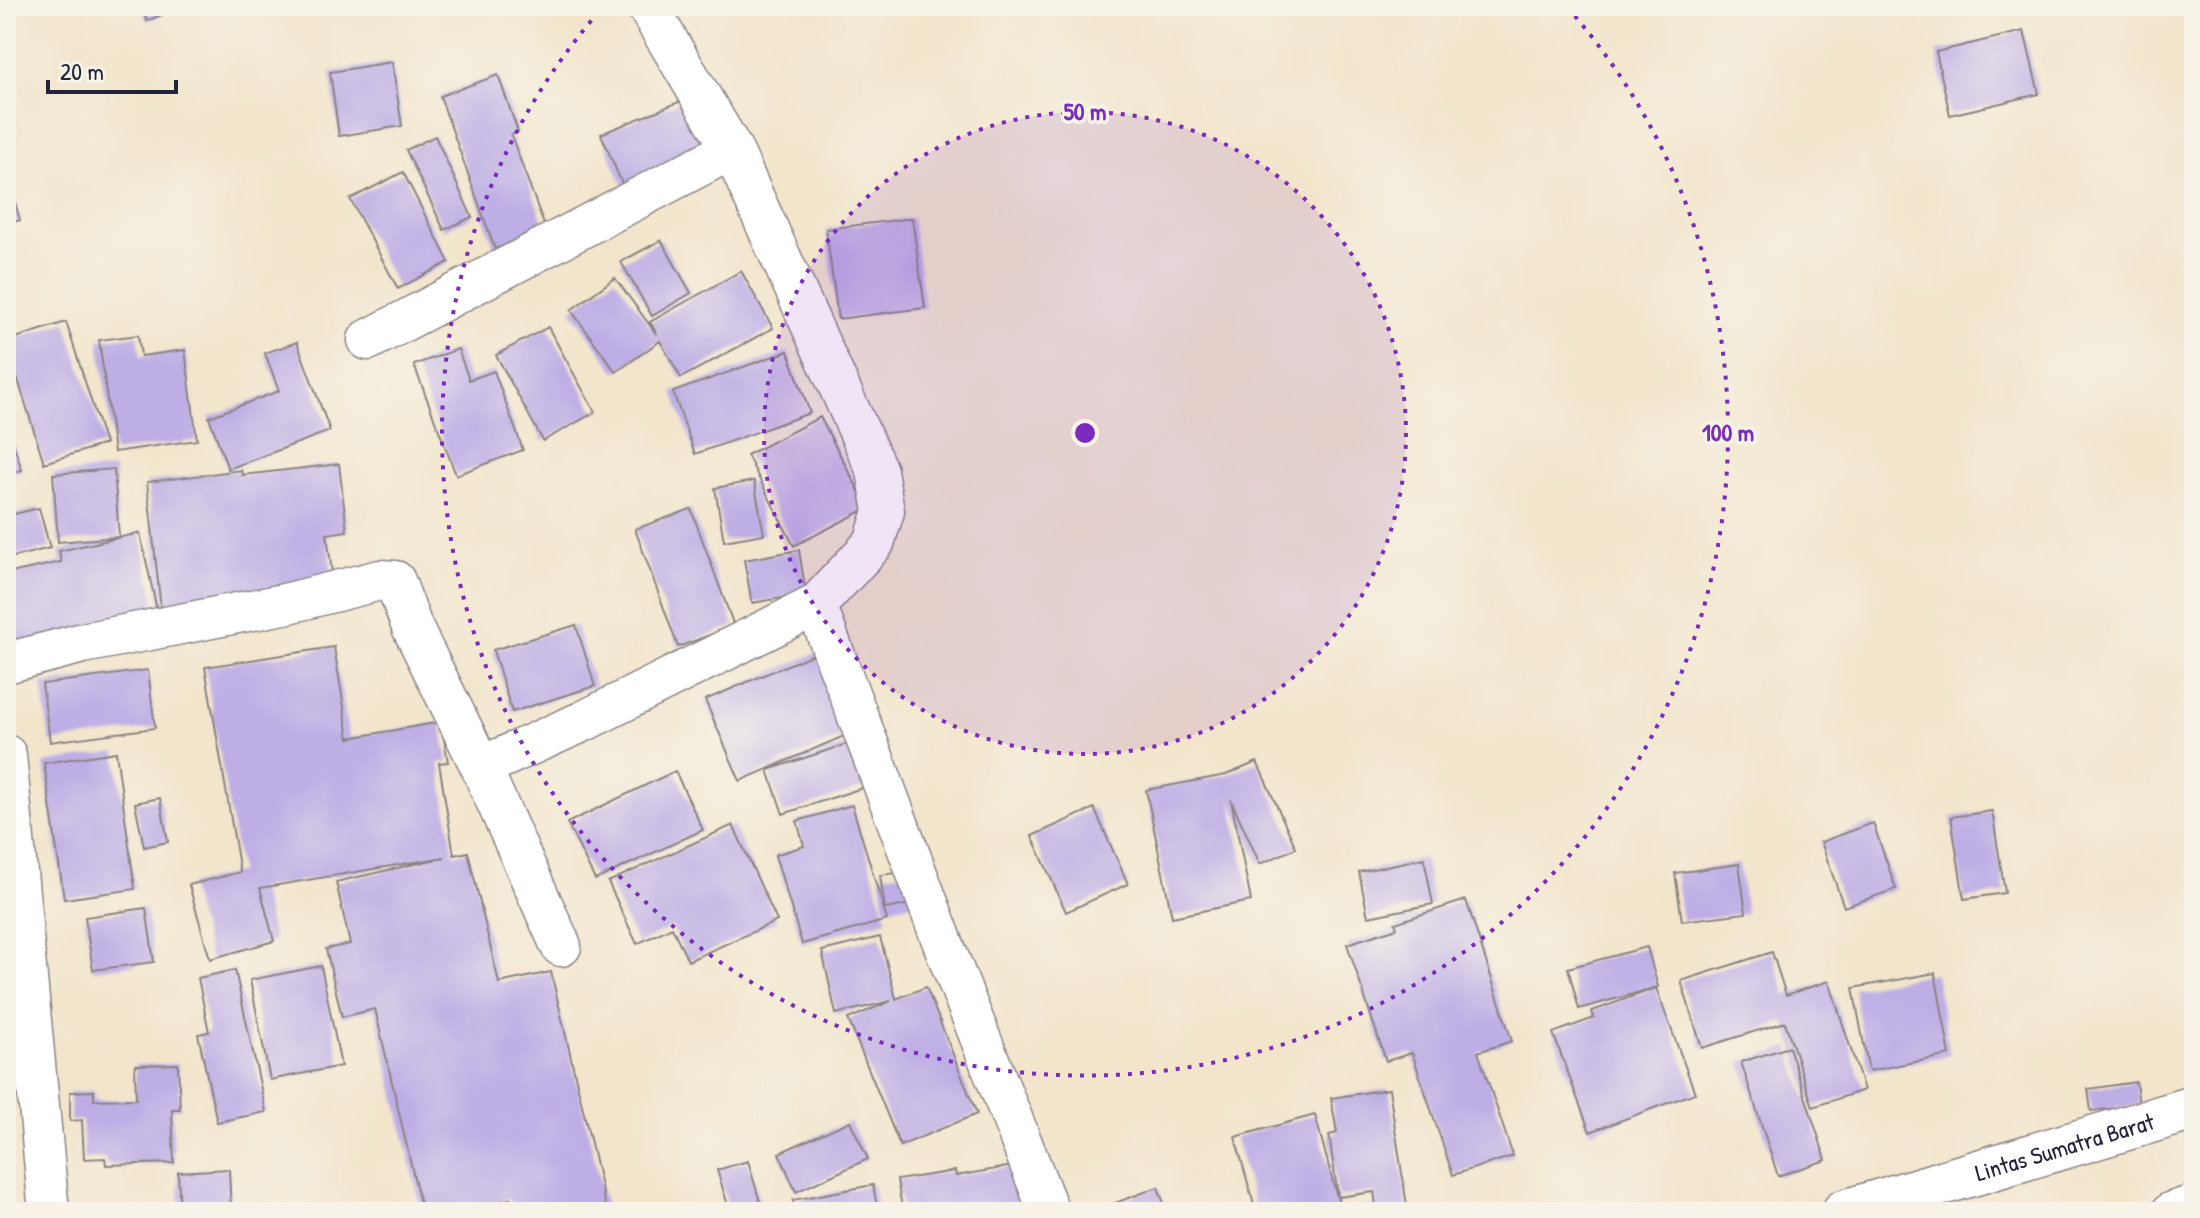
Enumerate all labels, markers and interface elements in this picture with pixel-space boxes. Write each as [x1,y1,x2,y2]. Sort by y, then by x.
scale bar [48,44,176,94]
text: 20 m [60,55,104,87]
text: 50 m [1064,95,1106,127]
text: 100 m [1702,416,1754,448]
centre of rings [1071,419,1099,447]
street label: Lintas Sumatra Barat [1971,1105,2158,1188]

